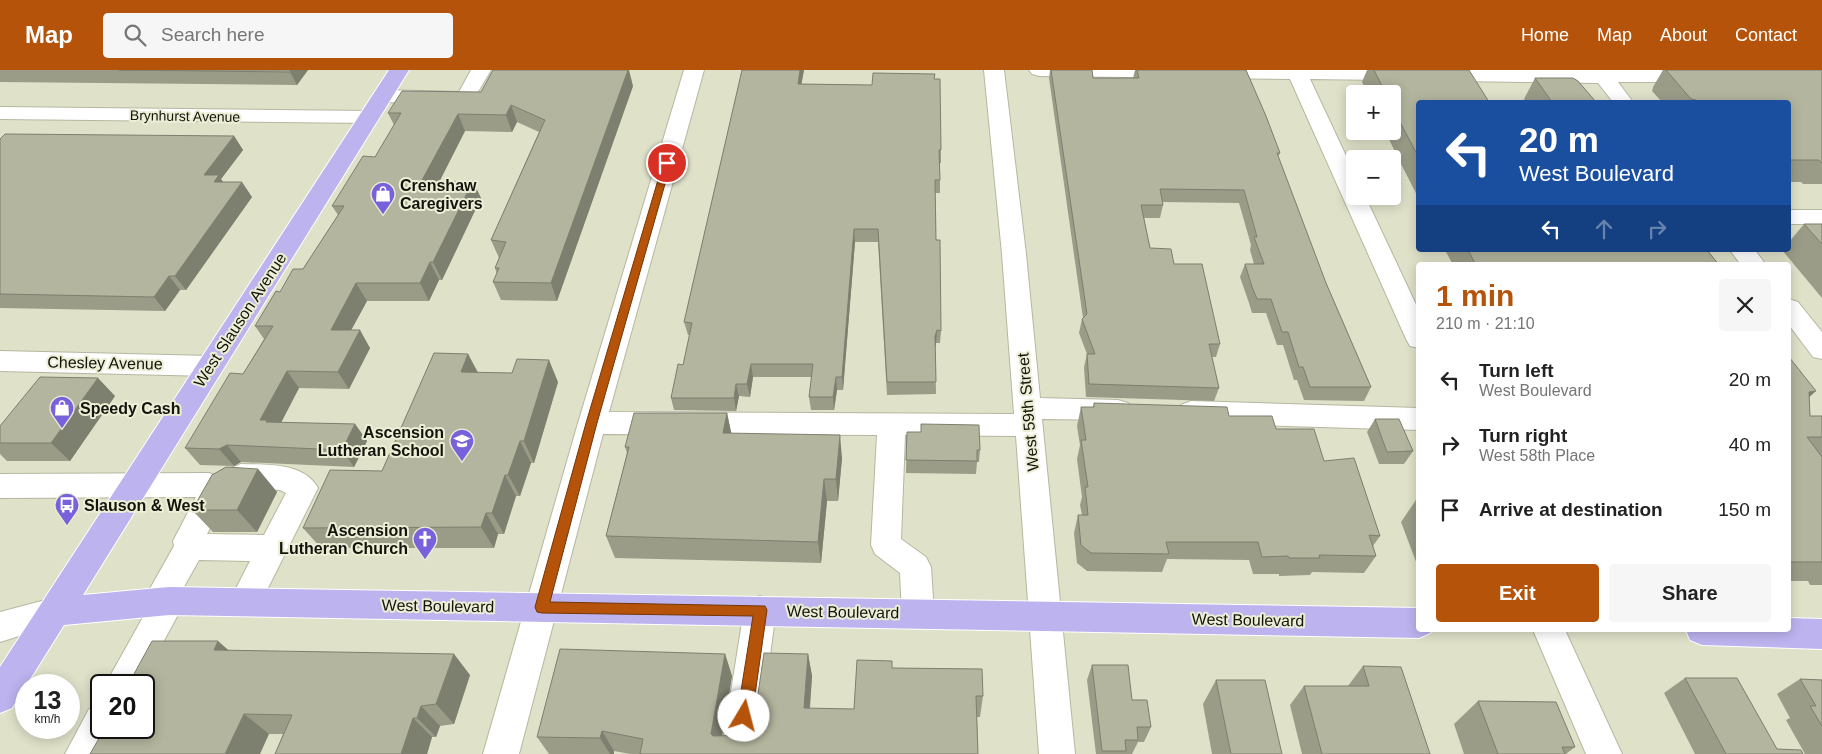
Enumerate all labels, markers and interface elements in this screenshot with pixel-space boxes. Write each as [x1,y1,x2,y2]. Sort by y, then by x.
search box [103,13,453,58]
text: Map [25,21,73,48]
icon: search [121,21,149,49]
text: Search here [161,24,265,45]
text: Home [1521,25,1569,45]
text: Map [1597,25,1632,45]
text: About [1660,25,1707,45]
text: Contact [1735,25,1797,45]
map controls [1346,85,1401,205]
button: + [1346,85,1401,140]
street label: Brynhurst Avenue [130,107,240,125]
icon: left [1436,120,1501,185]
text: 20 m [1519,120,1599,159]
pin [646,142,688,184]
icon: arrive [653,149,681,177]
button: − [1346,150,1401,205]
text: West Boulevard [1519,161,1674,186]
place label: Crenshaw Caregivers [400,177,483,212]
shop icon: Crenshaw Caregivers [370,181,396,215]
icon: left [1537,215,1565,243]
icon: ahead [1590,215,1618,243]
icon: right [1643,215,1671,243]
street label: West Slauson Avenue [190,250,290,390]
text: 1 min [1436,279,1514,312]
button: close [1719,279,1771,331]
text: 210 m · 21:10 [1436,315,1535,332]
street label: West 59th Street [1014,351,1042,472]
street label: Chesley Avenue [47,353,163,373]
text: Turn left [1479,360,1554,381]
icon: left [1436,366,1464,394]
text: 20 m [1729,369,1771,390]
text: West Boulevard [1479,382,1592,399]
shop icon: Speedy Cash [49,395,75,429]
place label: Speedy Cash [80,400,180,417]
place label: Ascension Lutheran School [318,424,444,459]
text: Turn right [1479,425,1567,446]
school or university icon: Ascension Lutheran School [449,428,475,462]
icon: right [1436,431,1464,459]
text: 40 m [1729,434,1771,455]
text: West 58th Place [1479,447,1595,464]
bus stop icon: Slauson & West [54,492,80,526]
icon: arrive [1436,496,1464,524]
place label: Slauson & West [84,497,205,514]
text: Arrive at destination [1479,499,1663,520]
text: 150 m [1718,499,1771,520]
place label: Ascension Lutheran Church [279,522,408,557]
church icon: Ascension Lutheran Church [412,526,438,560]
button: Exit [1436,564,1599,622]
button: Share [1609,564,1771,622]
street label: West Boulevard [382,597,494,615]
street label: West Boulevard [787,603,899,621]
street label: West Boulevard [1192,611,1304,629]
speed limit sign: 20 [90,674,155,739]
text: 13 [34,686,61,714]
position arrow [717,689,769,741]
text: km/h [34,712,61,726]

